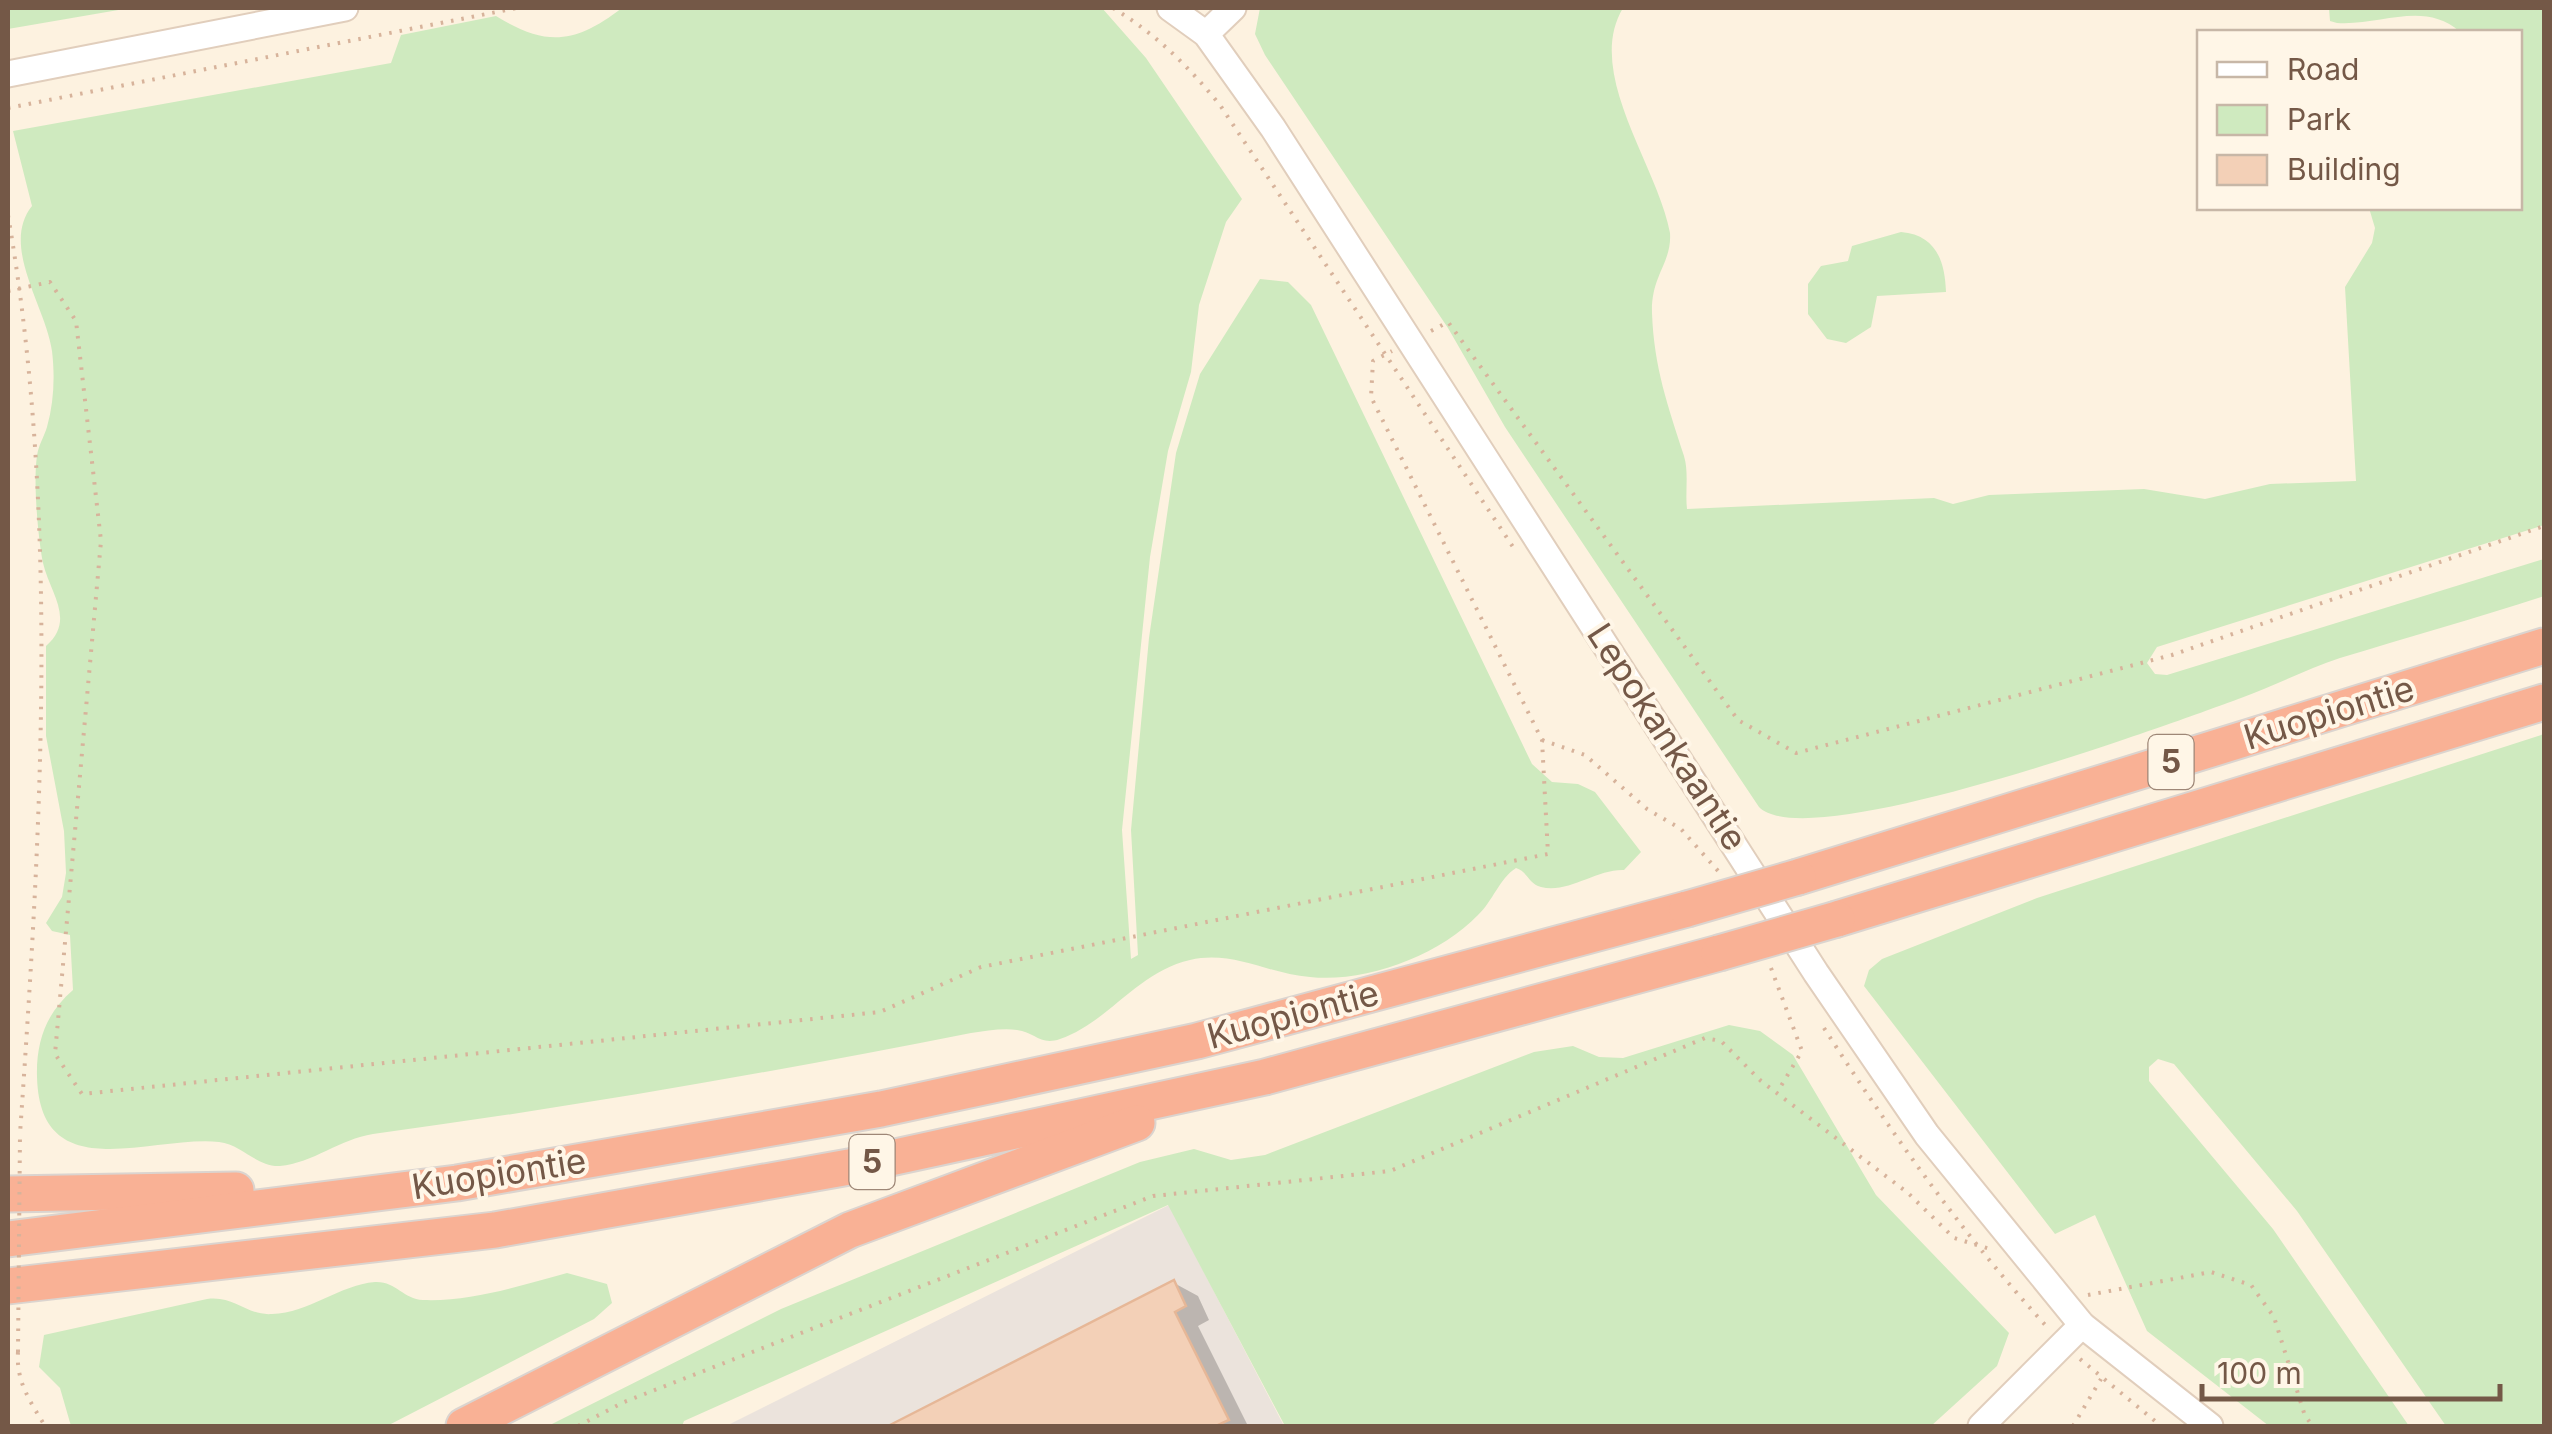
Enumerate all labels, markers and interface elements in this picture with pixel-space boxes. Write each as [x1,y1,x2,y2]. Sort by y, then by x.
legend [2197,30,2522,210]
text: Road [2287,51,2359,87]
text: Park [2287,101,2352,137]
text: Building [2287,151,2401,187]
street label: Lepokankaantie [1579,615,1757,858]
street label: Kuopiontie [2238,666,2419,758]
road number: 5 [2148,735,2194,789]
street label: Kuopiontie [1202,971,1383,1057]
road number: 5 [850,1135,894,1189]
street label: Kuopiontie [409,1139,589,1208]
scale bar [2202,1339,2500,1401]
text: 100 m [2217,1355,2302,1391]

